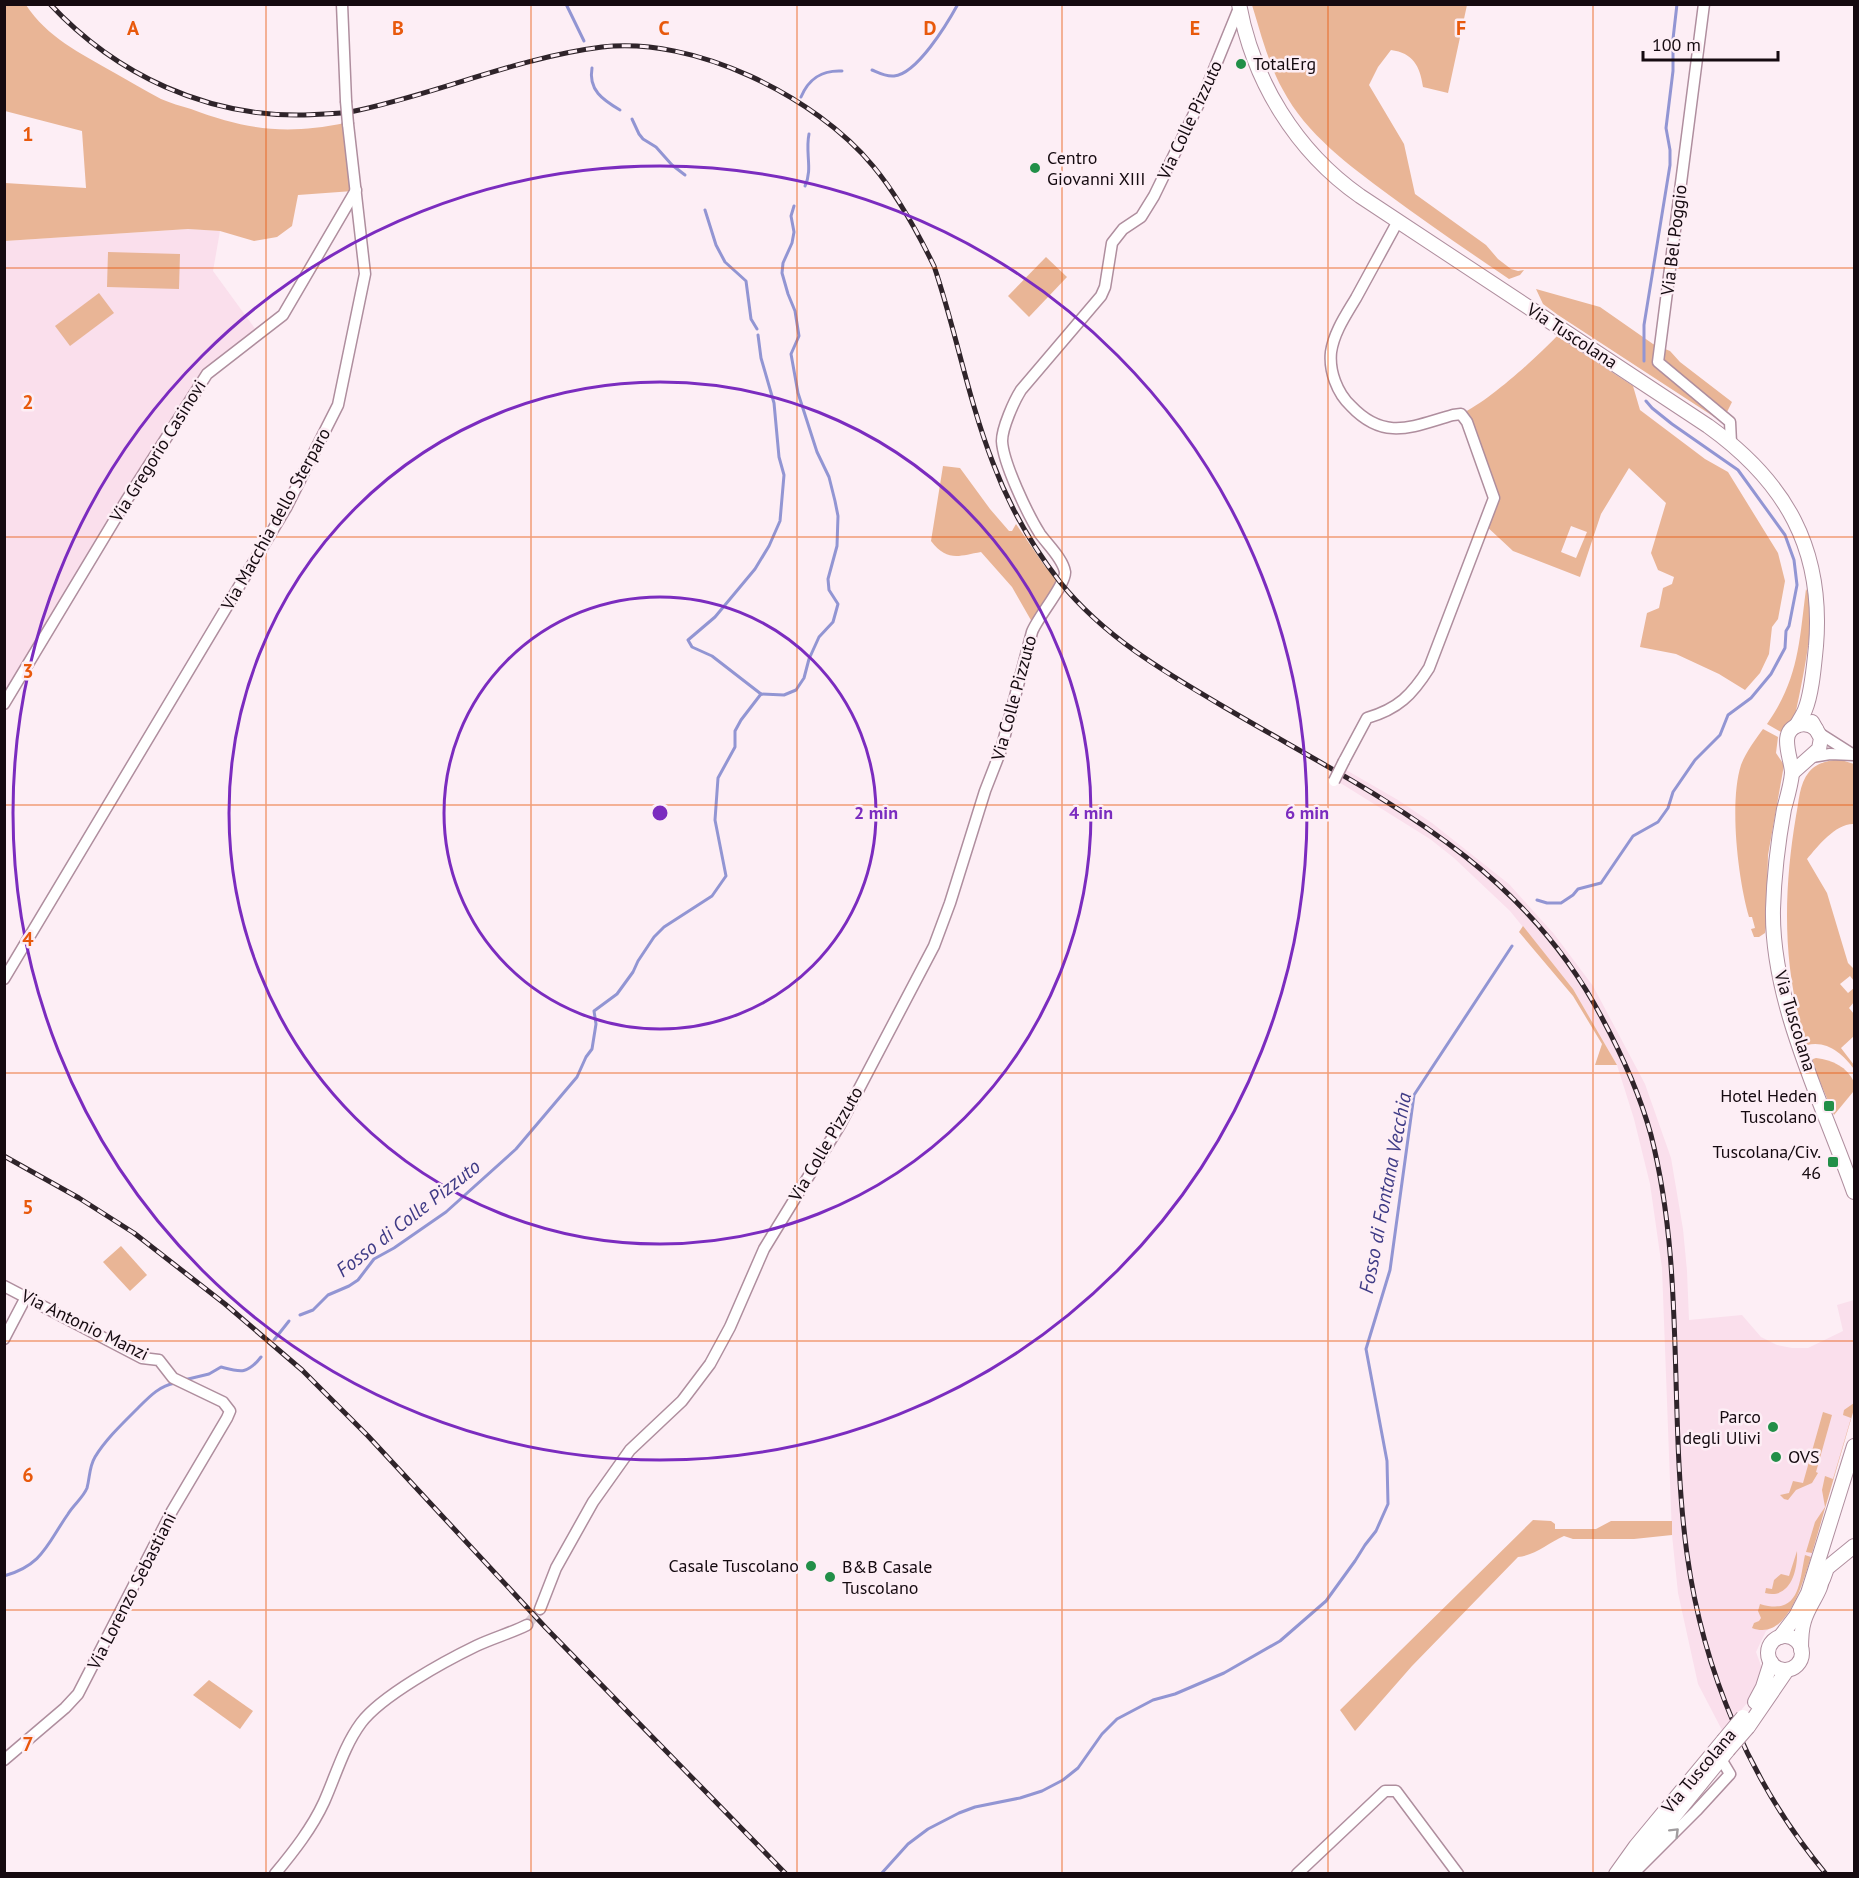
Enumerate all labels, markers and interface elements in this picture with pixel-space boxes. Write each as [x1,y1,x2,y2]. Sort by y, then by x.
text: A [127,15,140,41]
text: B [392,15,404,41]
text: C [658,15,670,41]
text: D [924,15,937,41]
text: E [1190,15,1200,41]
text: F [1456,15,1466,41]
scale bar [1643,24,1778,62]
text: 100 m [1652,33,1701,56]
place label: TotalErg [1253,52,1316,75]
street label: Via Colle Pizzuto [1151,57,1227,184]
marker: TotalErg [1234,57,1248,71]
text: 1 [22,121,34,147]
place label: Centro Giovanni XIII [1047,146,1146,190]
marker: Centro Giovanni XIII [1028,161,1042,175]
street label: Via Bel Poggio [1655,183,1692,298]
street label: Via Tuscolana [1522,297,1622,374]
street label: Via Gregorio Casinovi [104,375,211,527]
text: 2 [22,389,34,415]
street label: Via Macchia dello Sterparo [215,423,335,615]
street label: Via Colle Pizzuto [985,633,1041,764]
text: 3 [22,658,34,684]
text: 2 min [854,801,898,824]
text: 4 min [1069,801,1113,824]
text: 6 min [1285,801,1329,824]
centre of rings [650,803,670,823]
text: 4 [22,926,34,952]
street label: Via Tuscolana [1769,967,1822,1074]
street label: Via Colle Pizzuto [783,1082,868,1206]
place label: Hotel Heden Tuscolano [1720,1084,1817,1128]
water label: Fosso di Fontana Vecchia [1353,1090,1417,1296]
marker: Hotel Heden Tuscolano [1822,1099,1836,1113]
place label: Tuscolana/Civ. 46 [1713,1140,1821,1184]
water label: Fosso di Colle Pizzuto [330,1153,486,1283]
marker: Tuscolana/Civ. 46 [1826,1155,1840,1169]
text: 5 [22,1194,34,1220]
street label: Via Antonio Manzi [17,1283,153,1365]
place label: Parco degli Ulivi [1683,1405,1761,1449]
marker: Parco degli Ulivi [1766,1420,1780,1434]
place label: OVS [1788,1445,1820,1468]
marker: OVS [1769,1450,1783,1464]
text: 6 [22,1462,34,1488]
street label: Via Lorenzo Sebastiani [81,1508,181,1674]
place label: Casale Tuscolano [669,1554,799,1577]
place label: B&B Casale Tuscolano [842,1555,932,1599]
marker: Casale Tuscolano [804,1559,818,1573]
marker: B&B Casale Tuscolano [823,1570,837,1584]
street label: Via Tuscolana [1656,1723,1741,1819]
text: 7 [22,1731,34,1757]
one-way arrow [1669,1828,1679,1839]

